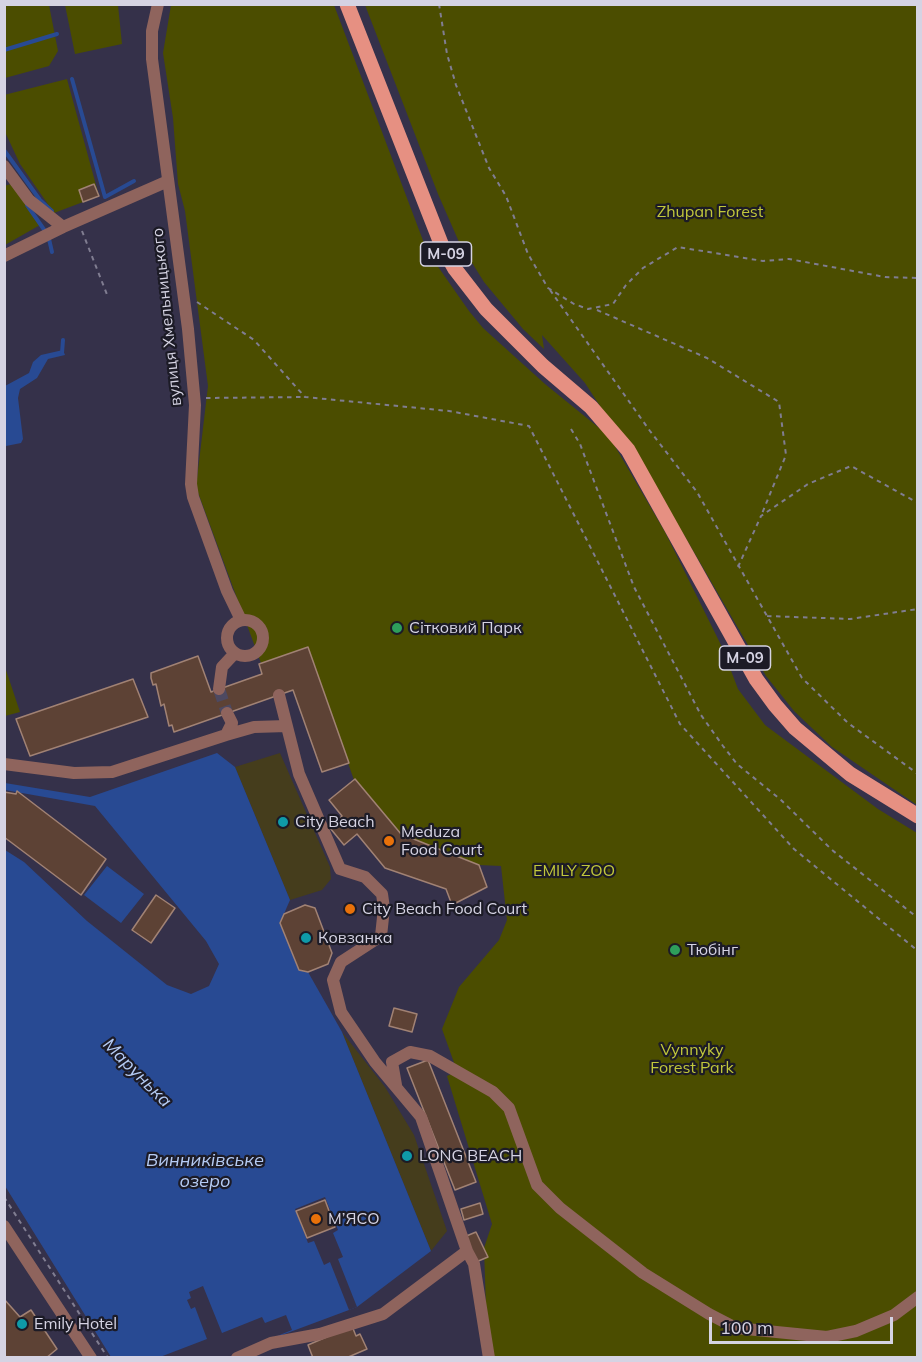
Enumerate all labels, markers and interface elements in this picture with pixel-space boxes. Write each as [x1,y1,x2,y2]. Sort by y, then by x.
park label: Zhupan Forest [657,202,763,222]
street label: вулиця Хмельницького [148,227,186,407]
road number: М-09 [420,242,472,266]
place label: Сітковий Парк [409,618,522,638]
marker: Сітковий Парк [390,621,404,635]
road number: М-09 [720,646,771,670]
place label: City Beach [295,812,375,832]
marker: City Beach [276,815,290,829]
place label: Meduza Food Court [401,822,482,860]
marker: Meduza Food Court [382,834,396,848]
park label: EMILY ZOO [533,861,615,881]
place label: City Beach Food Court [362,899,527,919]
marker: City Beach Food Court [343,902,357,916]
place label: Ковзанка [318,928,392,948]
marker: Ковзанка [299,931,313,945]
place label: Тюбінг [687,940,738,960]
marker: Тюбінг [668,943,682,957]
water label: Марунька [98,1034,176,1112]
park label: Vynnyky Forest Park [650,1040,734,1078]
place label: LONG BEACH [419,1146,522,1166]
marker: LONG BEACH [400,1149,414,1163]
water label: Винниківське озеро [146,1150,264,1192]
place label: М’ЯСО [328,1209,379,1229]
marker: М’ЯСО [309,1212,323,1226]
scale bar [712,1305,896,1343]
place label: Emily Hotel [34,1314,117,1334]
text: 100 m [720,1316,773,1339]
marker: Emily Hotel [15,1317,29,1331]

